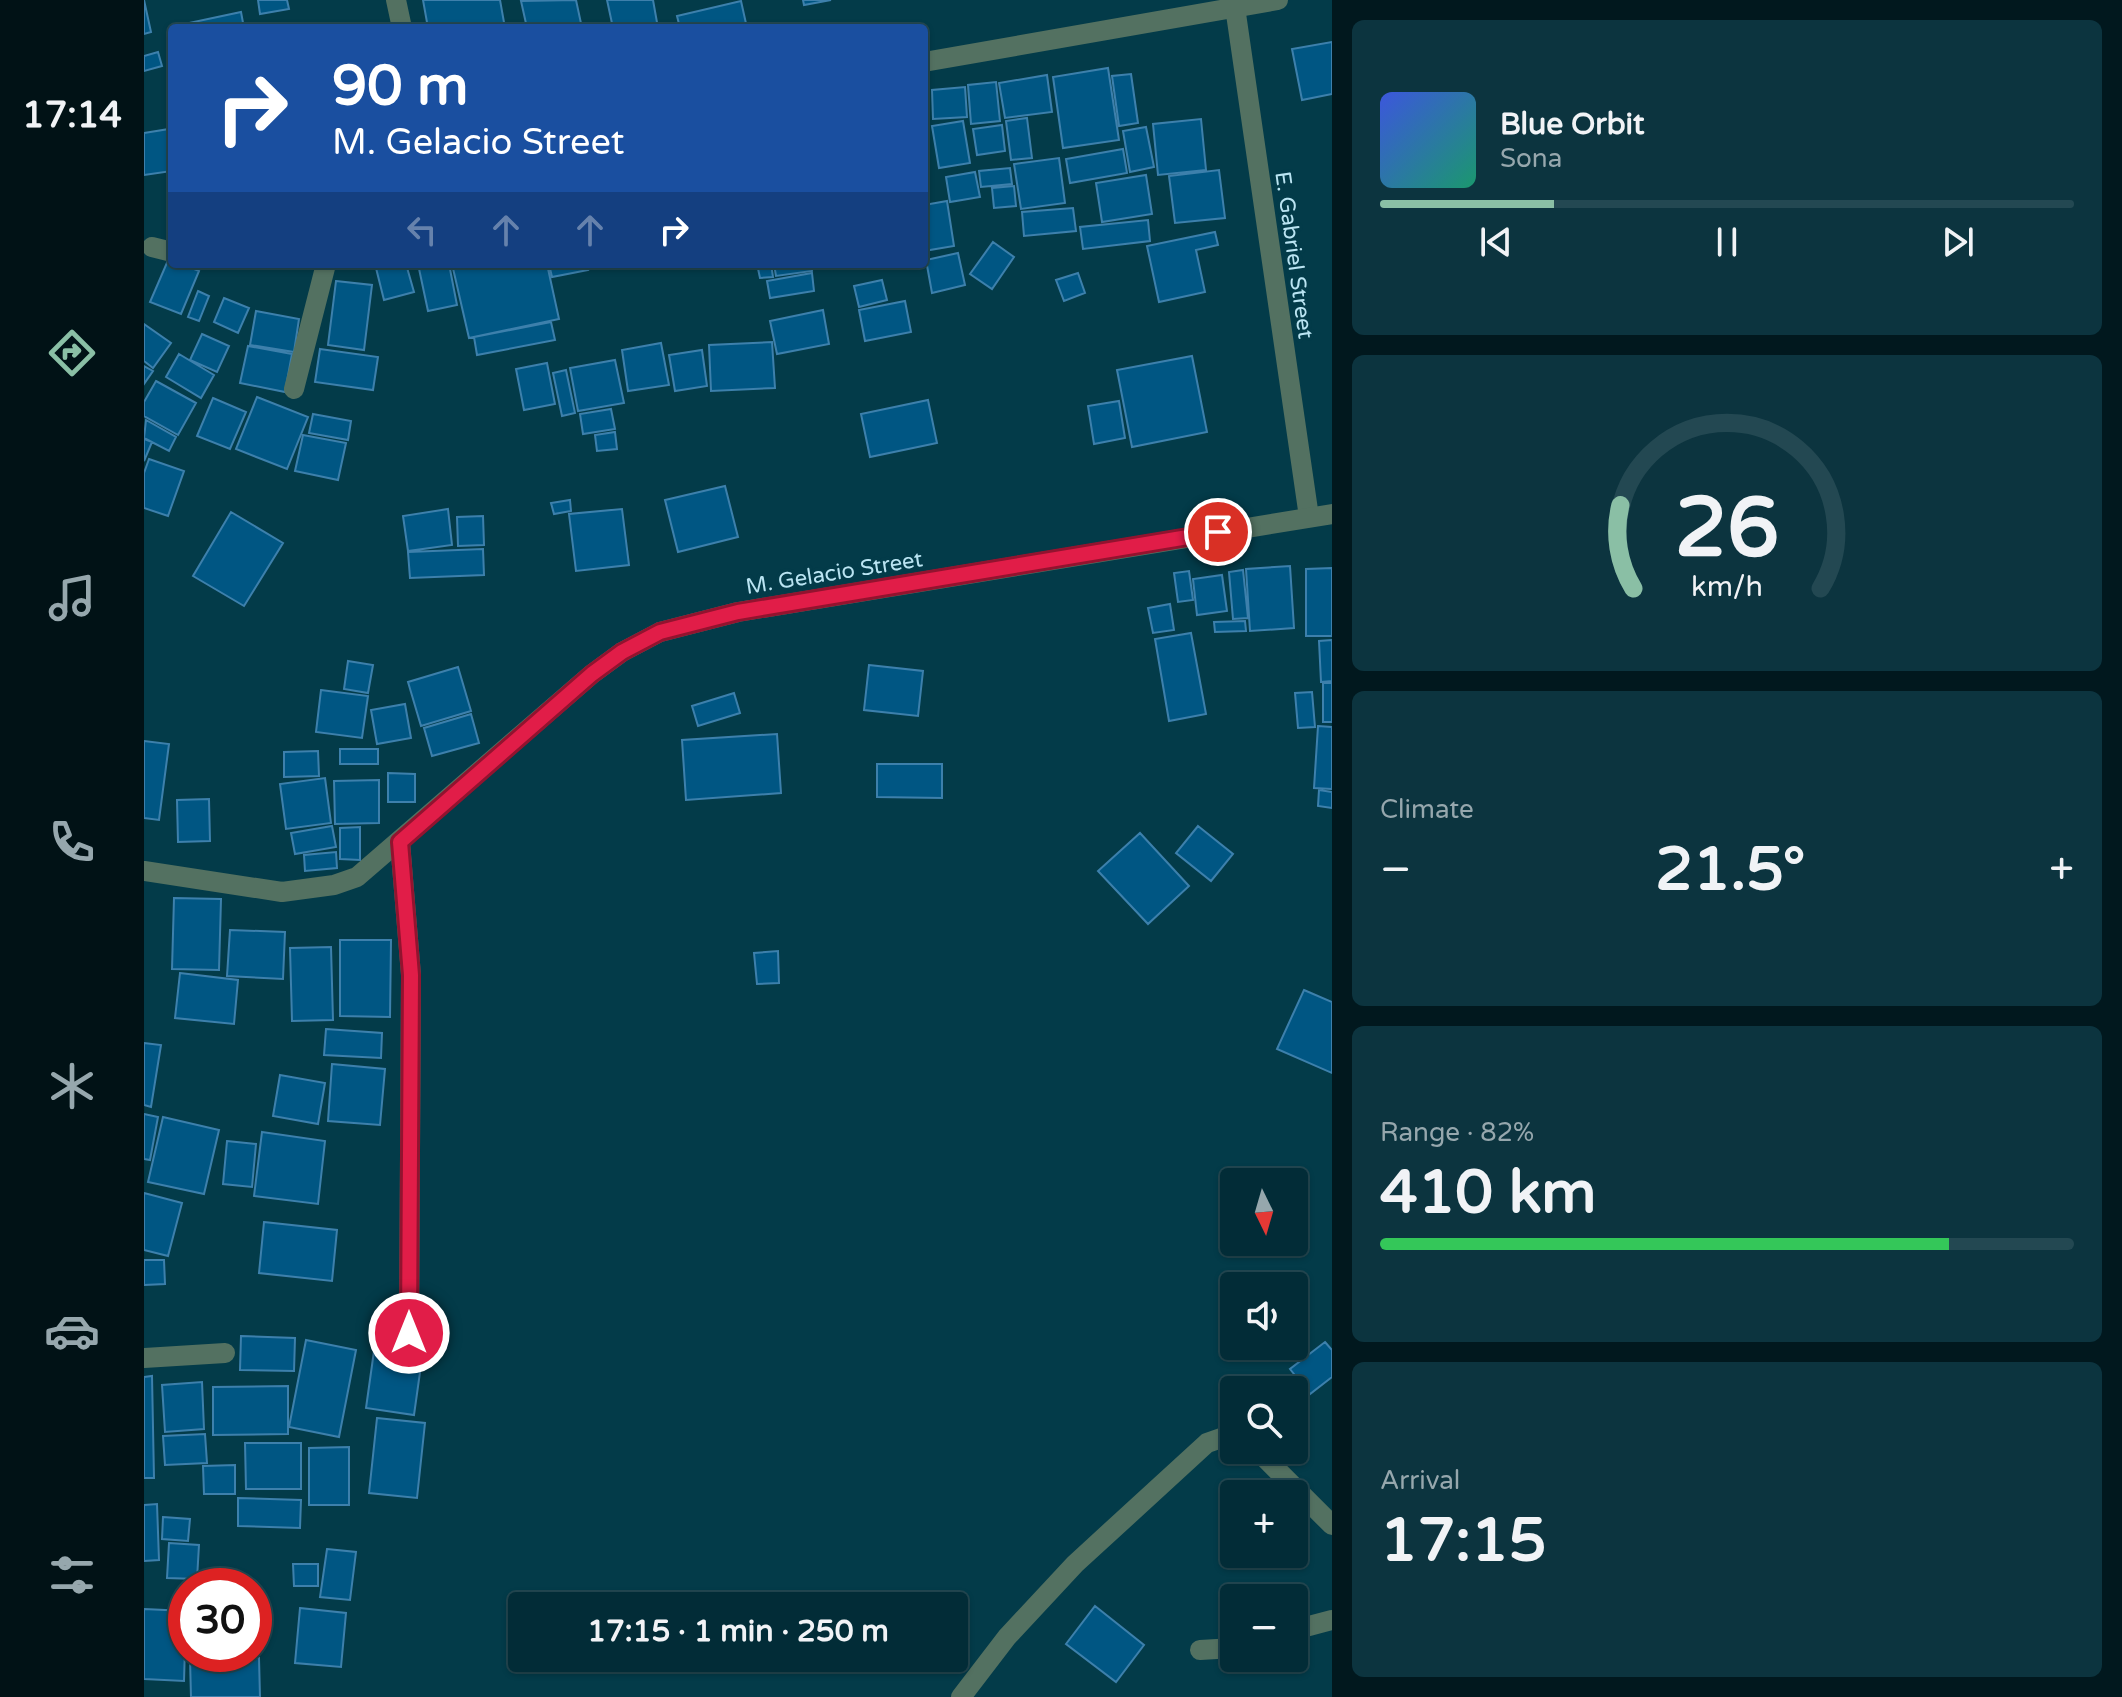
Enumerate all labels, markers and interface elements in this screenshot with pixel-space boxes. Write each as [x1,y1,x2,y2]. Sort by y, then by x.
text: 90 m [332,53,468,120]
icon: right [200,56,304,160]
text: 17:14 [22,94,122,137]
text: Blue Orbit [1500,106,1645,143]
text: M. Gelacio Street [332,121,625,164]
text: Sona [1500,143,1562,174]
street label: E. Gabriel Street [1269,170,1319,341]
icon: left [400,208,444,252]
icon: ahead [484,208,528,252]
icon: ahead [568,208,612,252]
icon: right [652,208,696,252]
icon: previous [1474,220,1518,264]
icon: pause [1705,220,1749,264]
icon: next [1936,220,1980,264]
icon: directions [44,325,100,381]
text: 26 [1675,479,1779,579]
pin [1184,498,1252,566]
icon: arrive [1196,510,1240,554]
street label: M. Gelacio Street [744,546,925,600]
icon: music [44,570,100,626]
text: km/h [1691,570,1763,604]
text: Climate [1380,794,1474,825]
icon: phone [44,814,100,870]
text: 21.5° [1655,834,1805,906]
text: − [1380,844,1411,897]
text: + [2049,844,2074,897]
icon: climate [44,1058,100,1114]
text: Range · 82% [1380,1117,1534,1148]
text: 410 km [1380,1157,1596,1229]
north arrow [1220,1168,1308,1256]
map controls [1220,1168,1308,1672]
button: sound [1220,1272,1308,1360]
position arrow [367,1291,451,1375]
icon: car [44,1303,100,1359]
button: search [1220,1376,1308,1464]
text: Arrival [1380,1465,1460,1496]
button: + [1220,1480,1308,1568]
text: 17:15 [1380,1505,1546,1577]
icon: filters [44,1547,100,1603]
speed limit sign: 30 [168,1568,272,1672]
button: − [1220,1584,1308,1672]
text: 17:15 · 1 min · 250 m [587,1613,889,1650]

